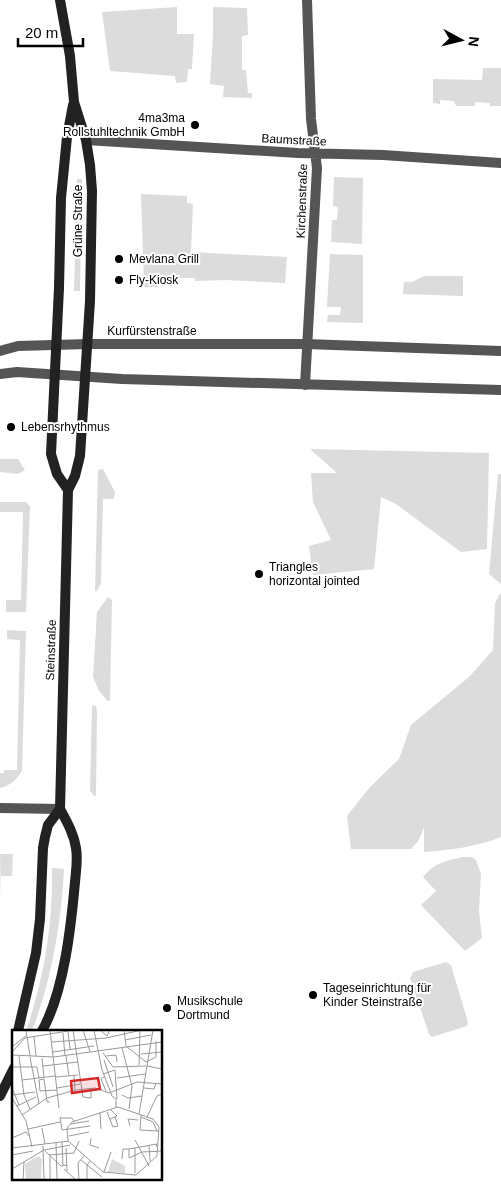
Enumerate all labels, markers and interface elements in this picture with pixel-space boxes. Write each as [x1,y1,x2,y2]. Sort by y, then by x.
scale bar [18,15,82,47]
north arrow [436,15,486,65]
text: 20 m [25,24,58,41]
text: N [465,36,482,48]
place label: 4ma3ma Rollstuhltechnik GmbH [63,111,185,139]
marker: 4ma3ma Rollstuhltechnik GmbH [189,119,201,131]
street label: Baumstraße [261,131,327,149]
street label: Kirchenstraße [294,163,310,239]
street label: Grüne Straße [71,184,85,257]
place label: Mevlana Grill [129,252,199,266]
marker: Mevlana Grill [113,253,125,265]
place label: Fly-Kiosk [129,273,179,287]
marker: Fly-Kiosk [113,274,125,286]
street label: Kurfürstenstraße [107,324,197,338]
place label: Lebensrhythmus [21,420,110,434]
marker: Lebensrhythmus [5,421,17,433]
place label: Triangles horizontal jointed [269,560,360,588]
marker: Triangles horizontal jointed [253,568,265,580]
street label: Steinstraße [43,619,59,681]
place label: Tageseinrichtung für Kinder Steinstraße [323,981,431,1009]
marker: Tageseinrichtung für Kinder Steinstraße [307,989,319,1001]
place label: Musikschule Dortmund [177,994,243,1022]
marker: Musikschule Dortmund [161,1002,173,1014]
inset map [12,1030,162,1180]

